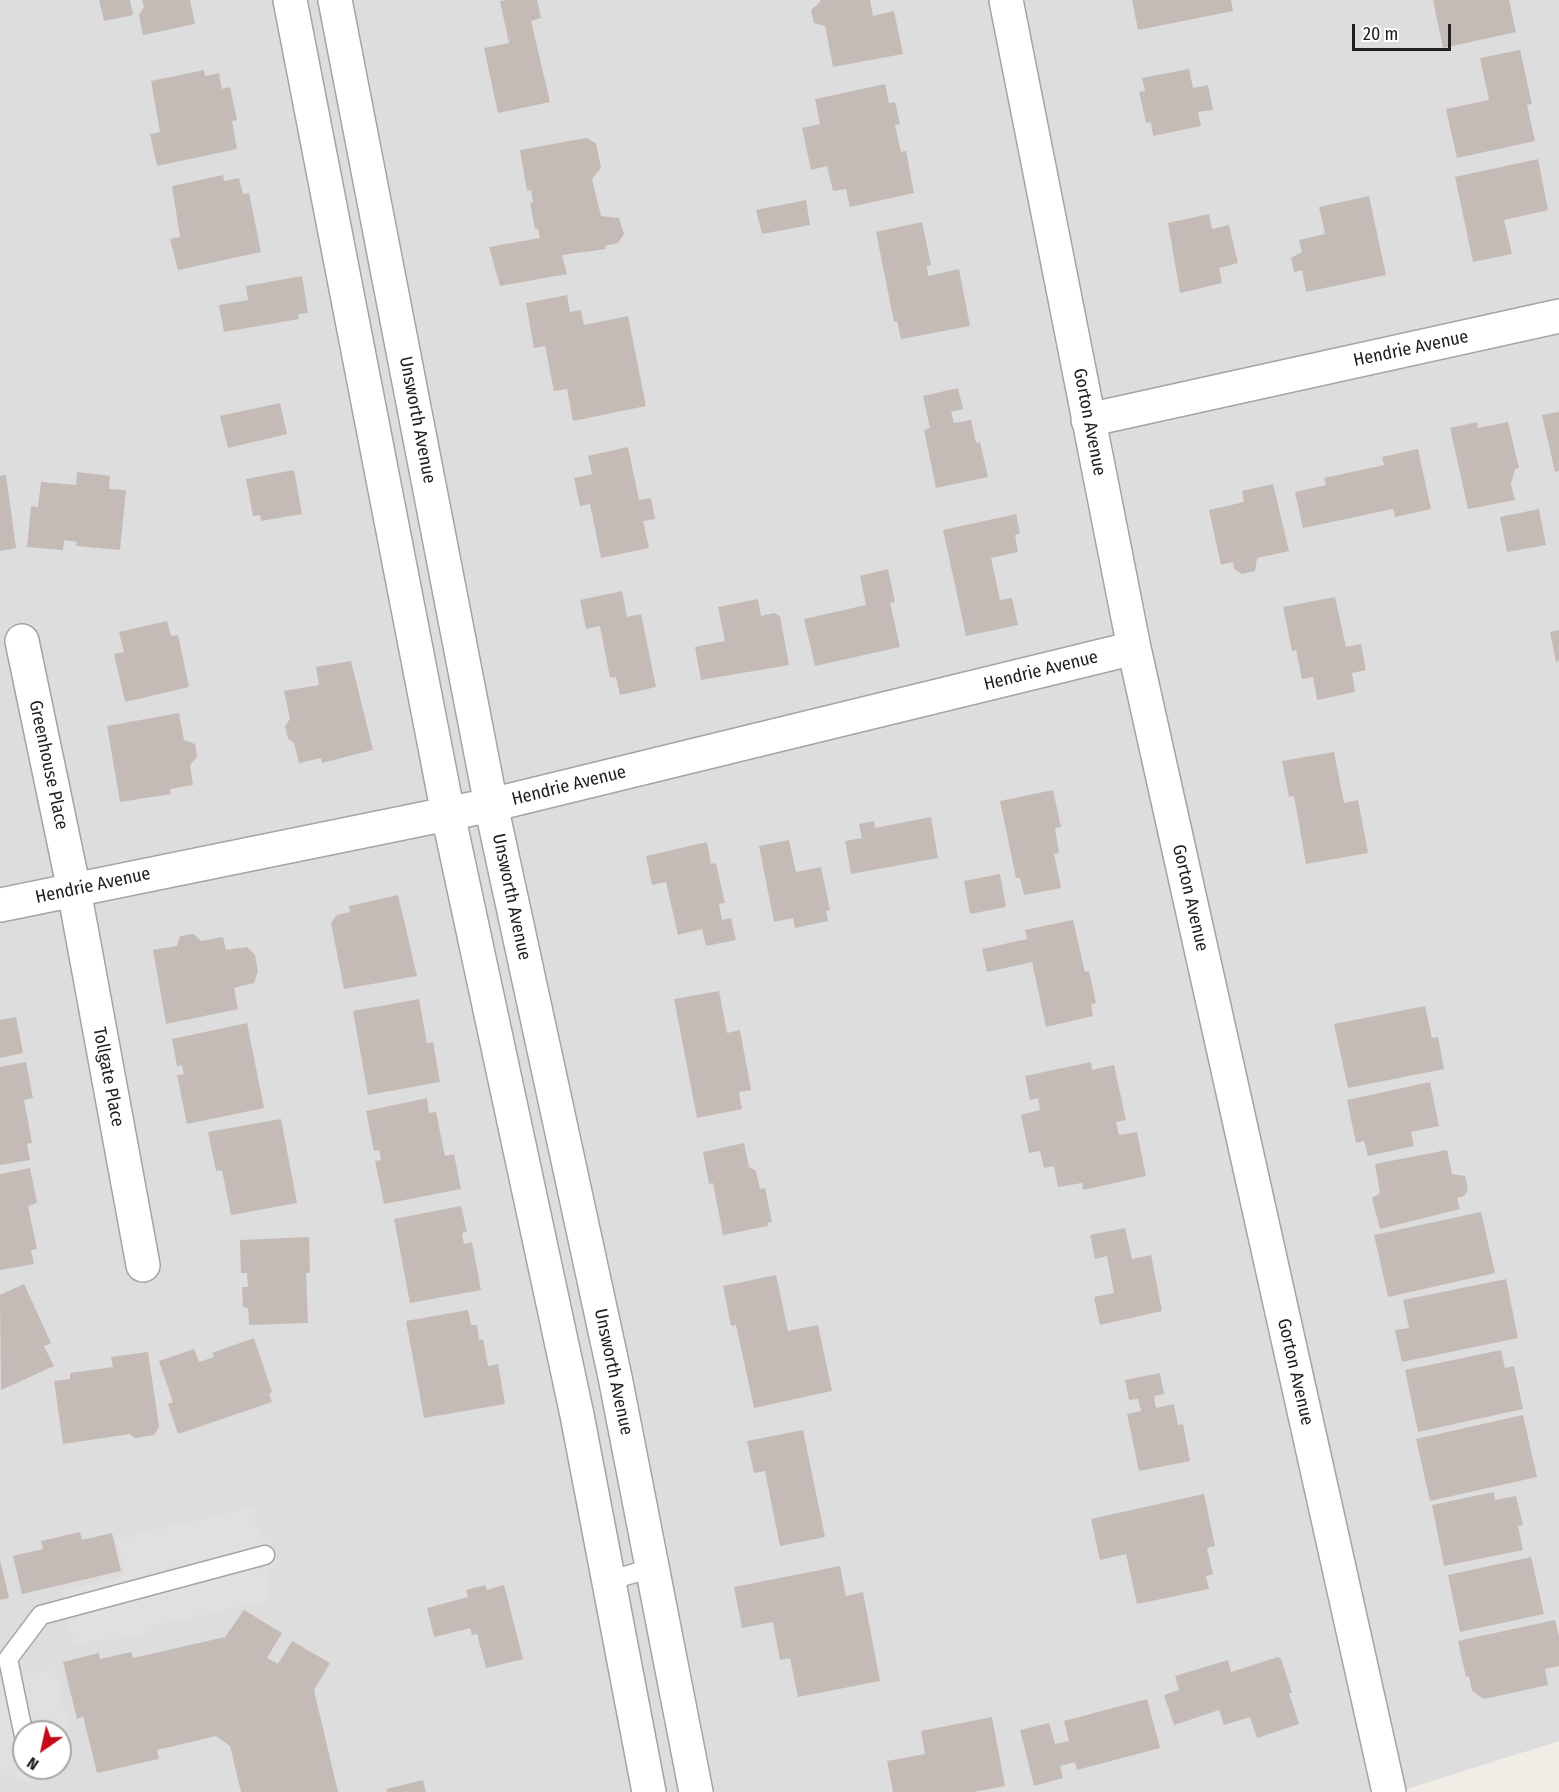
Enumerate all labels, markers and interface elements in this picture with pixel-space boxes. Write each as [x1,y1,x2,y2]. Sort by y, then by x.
scale bar [1355,12,1454,50]
text: 20 m [1363,23,1398,45]
street label: Hendrie Avenue [1352,326,1470,372]
street label: Unsworth Avenue [394,355,440,485]
street label: Gorton Avenue [1068,366,1110,478]
street label: Hendrie Avenue [982,646,1100,696]
street label: Greenhouse Place [24,698,72,832]
street label: Hendrie Avenue [510,761,628,811]
street label: Unsworth Avenue [487,832,535,962]
street label: Gorton Avenue [1167,842,1213,954]
street label: Hendrie Avenue [34,863,152,909]
street label: Tollgate Place [88,1025,128,1129]
street label: Unsworth Avenue [589,1307,637,1437]
street label: Gorton Avenue [1272,1316,1318,1428]
north arrow [12,1720,72,1780]
text: N [23,1753,42,1774]

